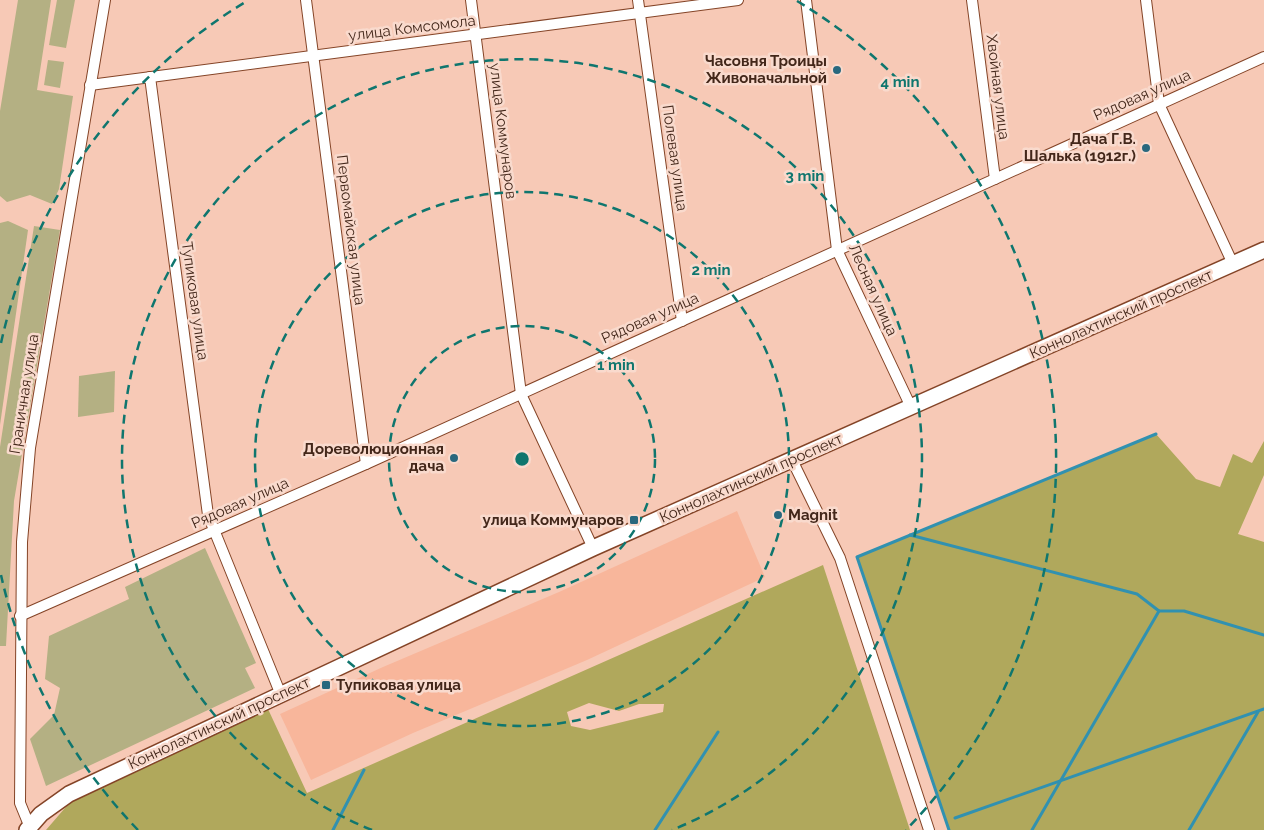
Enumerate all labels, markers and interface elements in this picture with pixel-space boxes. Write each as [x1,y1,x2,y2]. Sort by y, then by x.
street label: улица Комсомола [347,11,477,45]
street label: Хвойная улица [983,33,1013,141]
place label: Часовня Троицы Живоначальной [705,52,827,87]
street label: улица Коммунаров [486,62,520,200]
marker: Часовня Троицы Живоначальной [831,64,843,76]
street label: Рядовая улица [1091,66,1193,124]
text: 4 min [880,73,920,91]
street label: Полевая улица [659,104,691,212]
place label: Дача Г.В. Шалька (1912г.) [1024,130,1136,165]
marker: Дача Г.В. Шалька (1912г.) [1140,142,1152,154]
street label: Первомайская улица [333,154,369,306]
text: 3 min [786,167,824,185]
street label: Тупиковая улица [178,241,212,361]
street label: Лесная улица [845,241,901,339]
text: 2 min [692,261,730,279]
street label: Коннолахтинский проспект [1027,265,1215,363]
street label: Рядовая улица [599,289,701,347]
street label: Граничная улица [6,333,42,455]
text: 1 min [597,356,635,374]
street label: Коннолахтинский проспект [657,429,845,527]
place label: Дореволюционная дача [303,440,444,475]
centre of rings [513,450,531,468]
marker: Дореволюционная дача [448,452,460,464]
street label: Рядовая улица [189,474,291,532]
place label: Magnit [788,506,838,524]
marker: Magnit [772,509,784,521]
place label: улица Коммунаров [482,511,624,529]
marker: улица Коммунаров [628,514,640,526]
street label: Коннолахтинский проспект [125,673,313,773]
place label: Тупиковая улица [336,676,461,694]
marker: Тупиковая улица [320,679,332,691]

